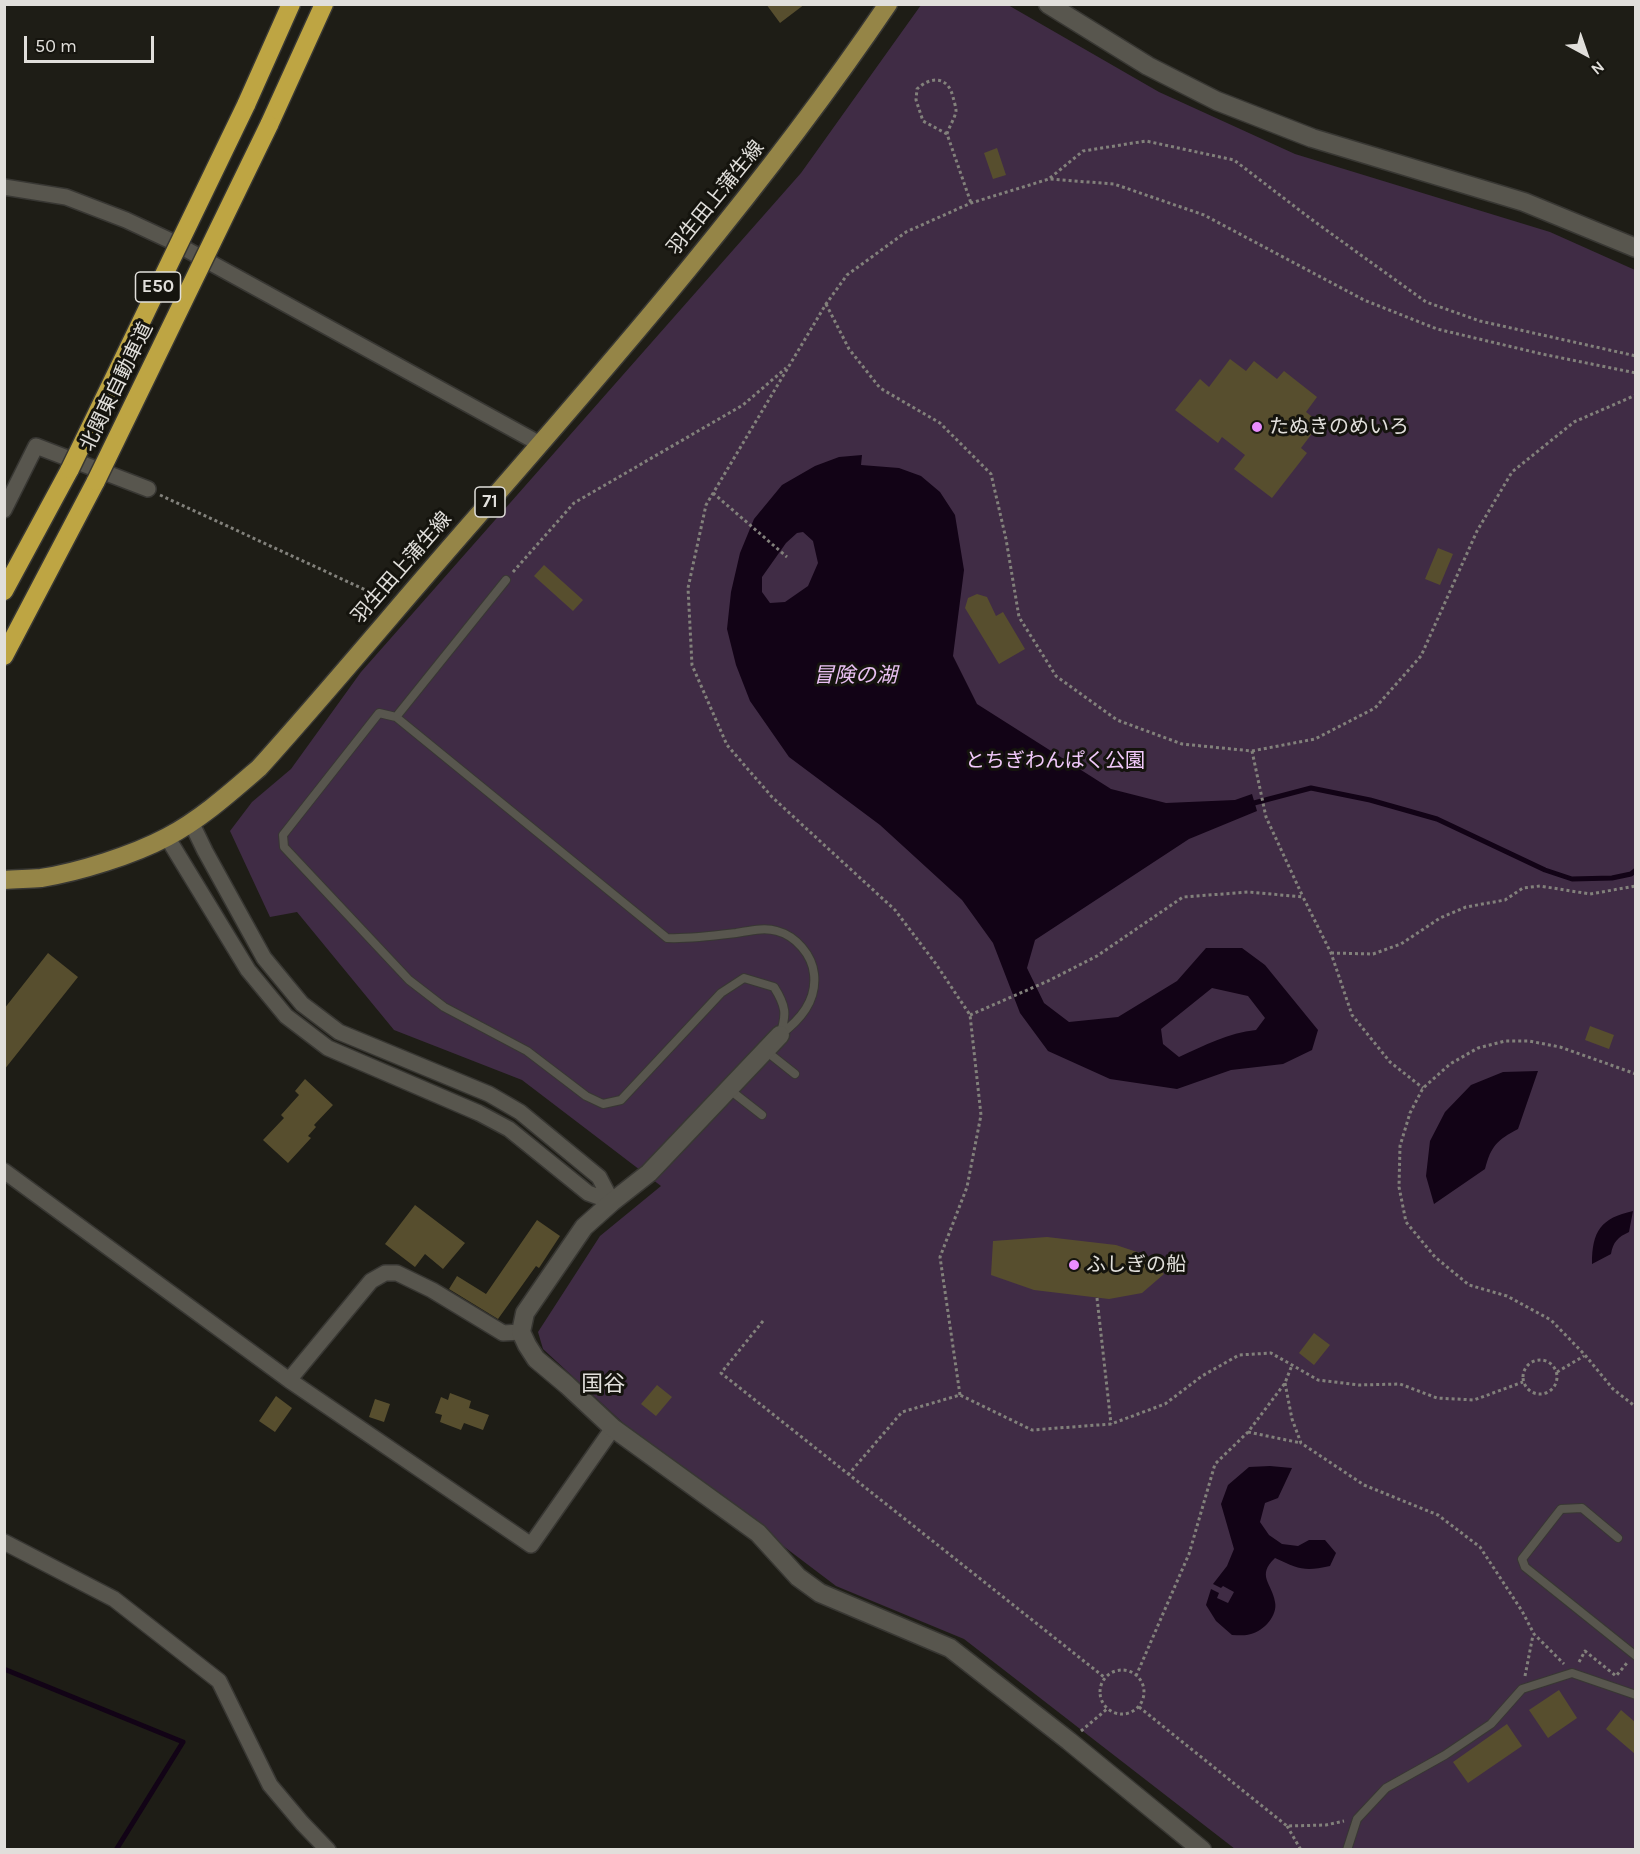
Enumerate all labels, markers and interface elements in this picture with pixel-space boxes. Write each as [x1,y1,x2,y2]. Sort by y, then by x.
scale bar [27,24,158,62]
north arrow [1556,24,1616,84]
text: 50 m [35,35,77,57]
text: N [1587,57,1608,79]
street label: 羽生田上蒲生線 [663,136,769,260]
road number: E50 [136,272,180,302]
street label: 北関東自動車道 [76,319,158,455]
place label: たぬきのめいろ [1269,415,1409,439]
marker: たぬきのめいろ [1250,420,1264,434]
road number: 71 [475,487,505,517]
street label: 羽生田上蒲生線 [347,507,457,629]
water label: 冒険の湖 [813,663,897,689]
park label: とちぎわんぱく公園 [965,749,1145,773]
place label: ふしぎの船 [1086,1253,1186,1277]
marker: ふしぎの船 [1067,1258,1081,1272]
district label: 国谷 [581,1372,625,1398]

